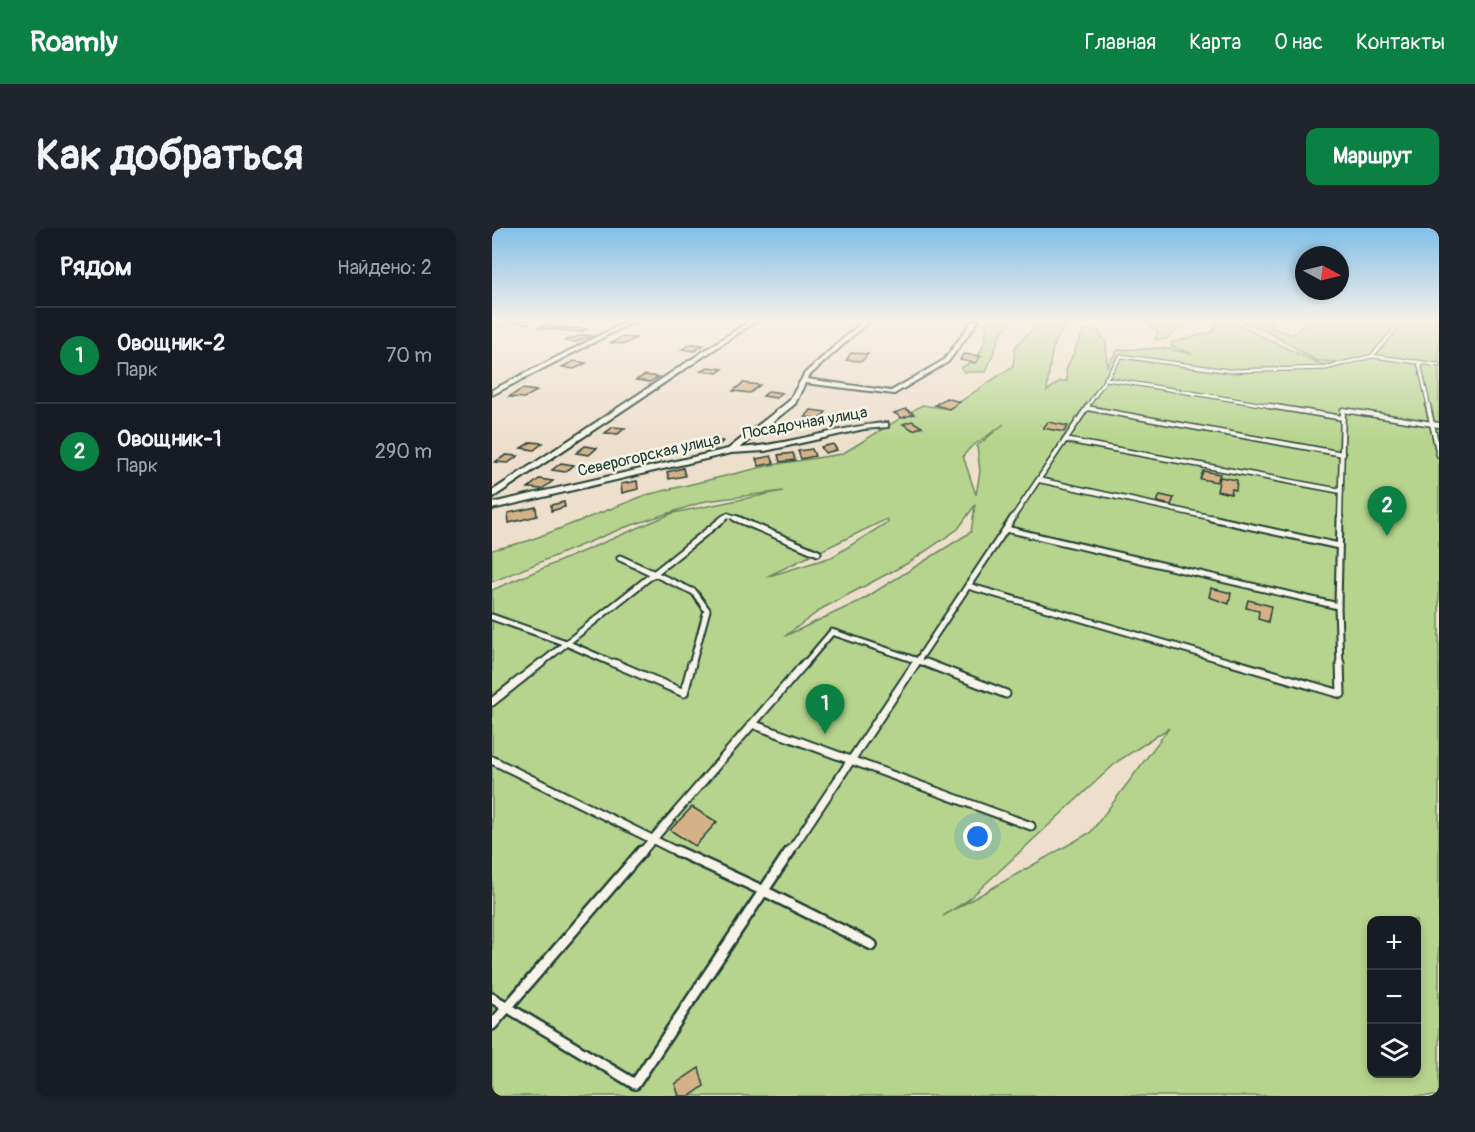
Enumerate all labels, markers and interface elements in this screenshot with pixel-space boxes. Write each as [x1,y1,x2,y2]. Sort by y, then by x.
text: Roamly [30,25,118,60]
text: Главная [1085,29,1156,56]
text: Карта [1189,29,1241,56]
text: О нас [1274,29,1323,56]
text: Контакты [1356,29,1445,56]
button: Маршрут [1306,128,1439,185]
text: Как добраться [36,130,303,182]
north arrow [1295,246,1349,300]
text: Рядом [60,251,132,283]
text: Найдено: 2 [337,255,432,280]
text: Овощник-2 [117,329,225,357]
text: 1 [76,343,83,368]
text: 70 m [386,343,432,368]
text: Парк [117,357,158,382]
street label: Посадочная улица [741,402,869,444]
text: Овощник-1 [117,425,221,453]
street label: Северогорская улица [576,429,722,481]
text: 2 [74,439,85,464]
text: 290 m [375,439,432,464]
text: Парк [117,453,158,478]
pin: 2 [1368,486,1406,536]
pin: 1 [806,684,844,734]
your location [963,822,992,851]
map controls [1367,916,1421,1078]
button: + [1367,916,1421,970]
button: − [1367,970,1421,1024]
button: layers [1367,1024,1421,1078]

